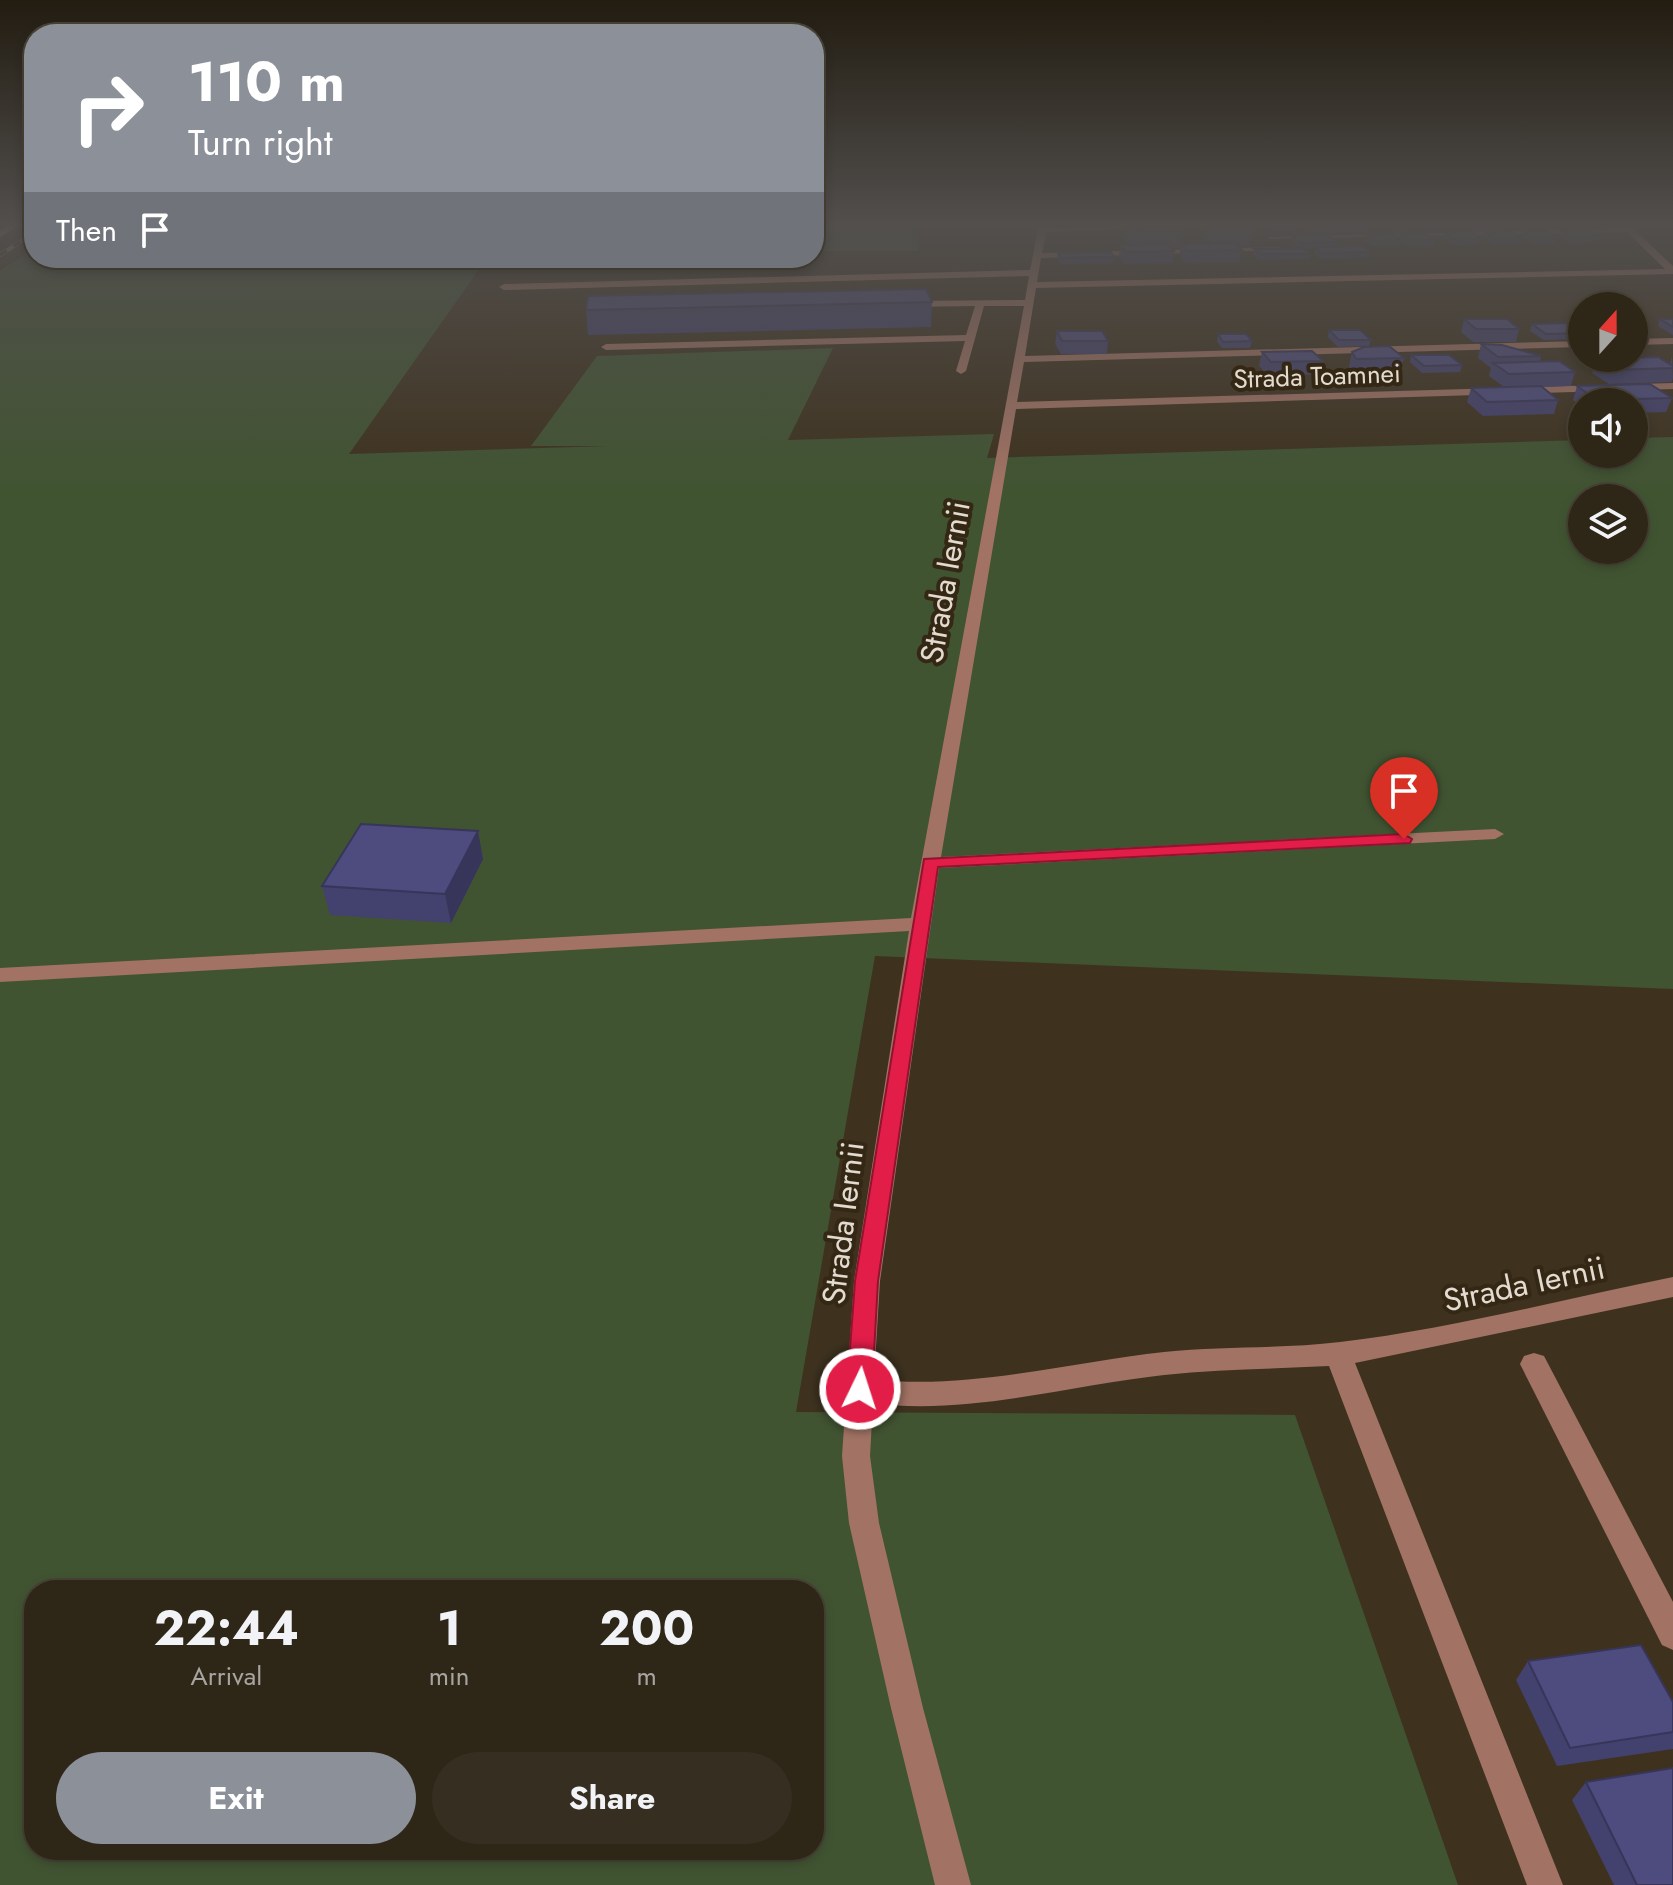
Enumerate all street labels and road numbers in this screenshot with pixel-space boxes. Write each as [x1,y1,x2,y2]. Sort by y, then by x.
street label: Strada Toamnei [1233,354,1401,398]
street label: Strada Iernii [908,497,982,667]
street label: Strada Iernii [810,1139,876,1307]
street label: Strada Iernii [1439,1244,1609,1324]

